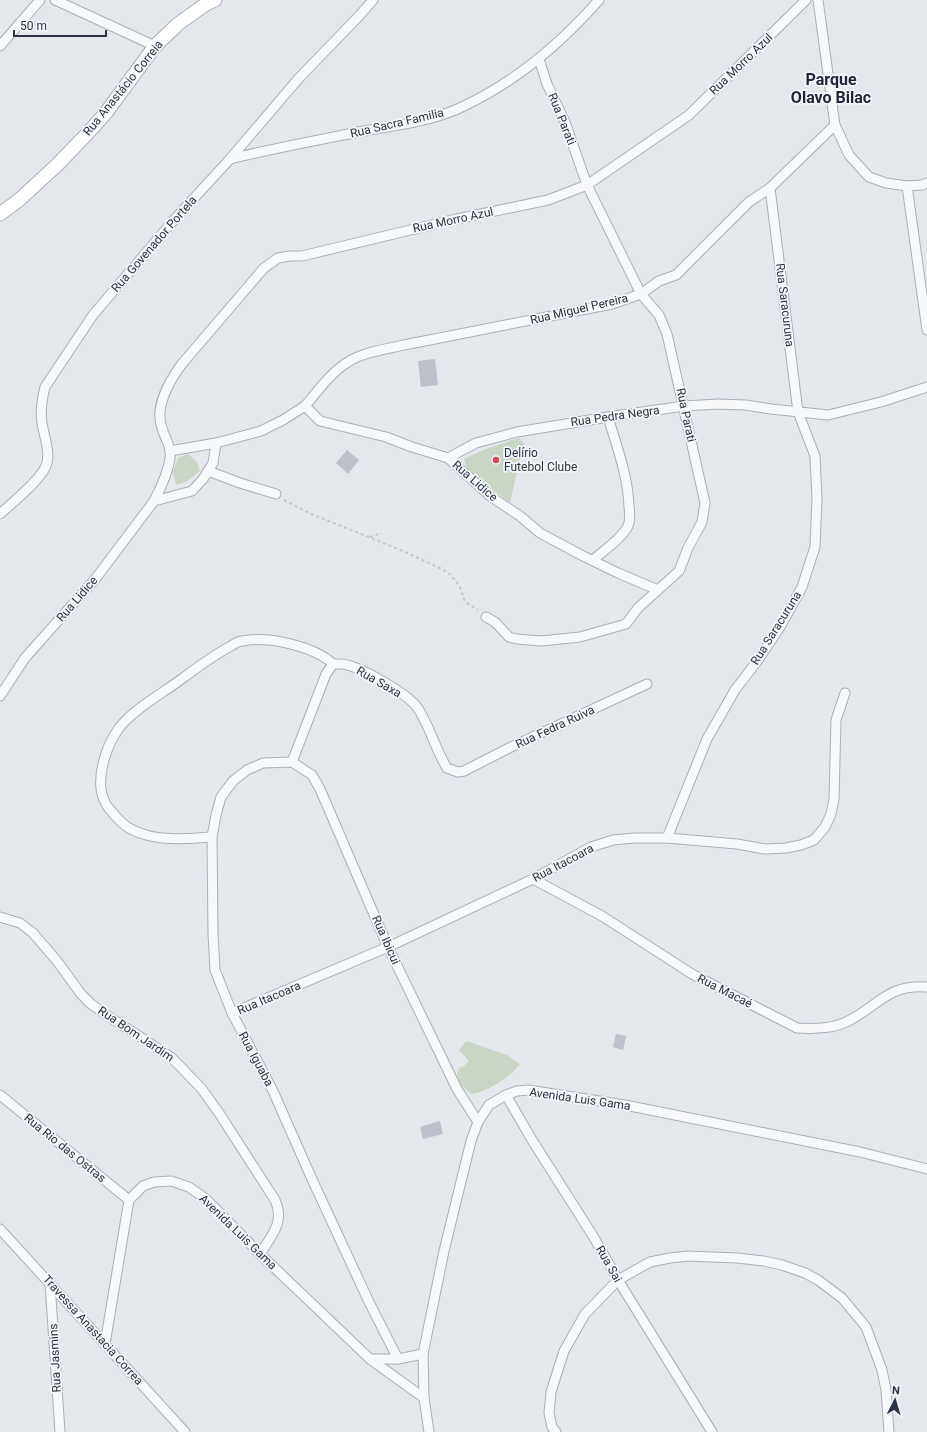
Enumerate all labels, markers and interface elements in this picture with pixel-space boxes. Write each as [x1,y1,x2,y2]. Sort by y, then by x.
scale bar [14,12,106,38]
text: 50 m [20,19,47,33]
street label: Rua Morro Azul [707,30,775,98]
street label: Rua Anastácio Correia [80,37,166,139]
district label: Parque Olavo Bilac [791,70,871,107]
street label: Rua Parati [545,91,579,147]
street label: Rua Sacra Familia [349,105,445,141]
street label: Rua Govenador Portela [108,193,200,295]
street label: Rua Morro Azul [411,205,495,235]
street label: Rua Saracuruna [773,262,797,348]
street label: Rua Miguel Pereira [529,291,629,327]
street label: Rua Parati [673,387,699,443]
street label: Rua Pedra Negra [570,403,660,429]
place label: Delírio Futebol Clube [504,446,577,474]
marker: Delírio Futebol Clube [491,455,501,465]
street label: Rua Lidice [450,458,500,504]
street label: Rua Lidice [54,574,100,624]
street label: Rua Saracuruna [748,589,804,667]
street label: Rua Saxa [354,664,404,700]
street label: Rua Fedra Ruiva [513,703,597,751]
street label: Rua Itacoara [530,841,596,885]
street label: Rua Ibicui [369,913,403,967]
street label: Rua Macaé [695,971,755,1011]
street label: Rua Itacoara [235,978,303,1018]
street label: Rua Bom Jardim [95,1003,177,1065]
street label: Rua Iguaba [236,1029,276,1089]
street label: Avenida Luis Gama [528,1085,632,1113]
street label: Rua Rio das Ostras [21,1111,109,1185]
street label: Avenida Luis Gama [196,1191,280,1273]
street label: Rua Sai [593,1243,625,1285]
street label: Travessa Anastacia Correa [40,1272,146,1388]
street label: Rua Jasmins [46,1323,64,1393]
north arrow [875,1380,915,1420]
text: N [891,1384,900,1397]

